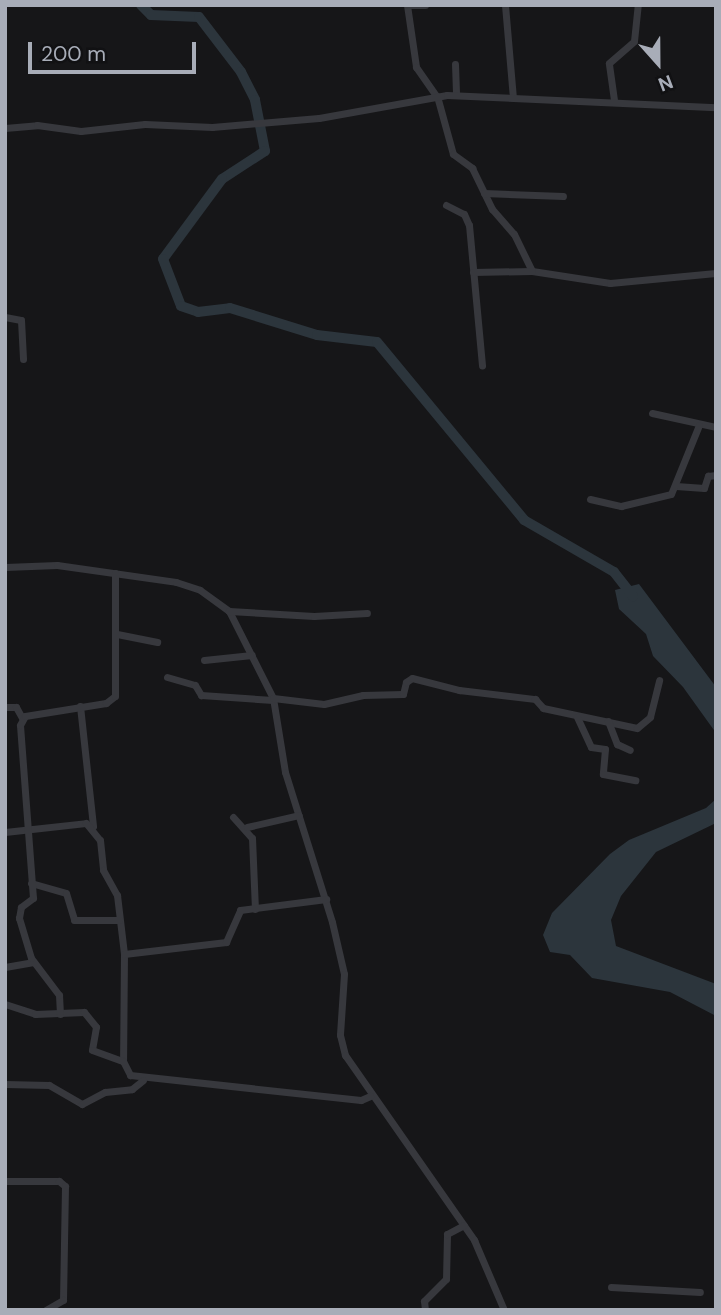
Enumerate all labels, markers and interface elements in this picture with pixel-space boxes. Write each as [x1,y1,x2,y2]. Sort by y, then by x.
scale bar [32,28,200,72]
north arrow [623,28,693,98]
text: 200 m [41,40,106,68]
text: N [655,69,677,97]

